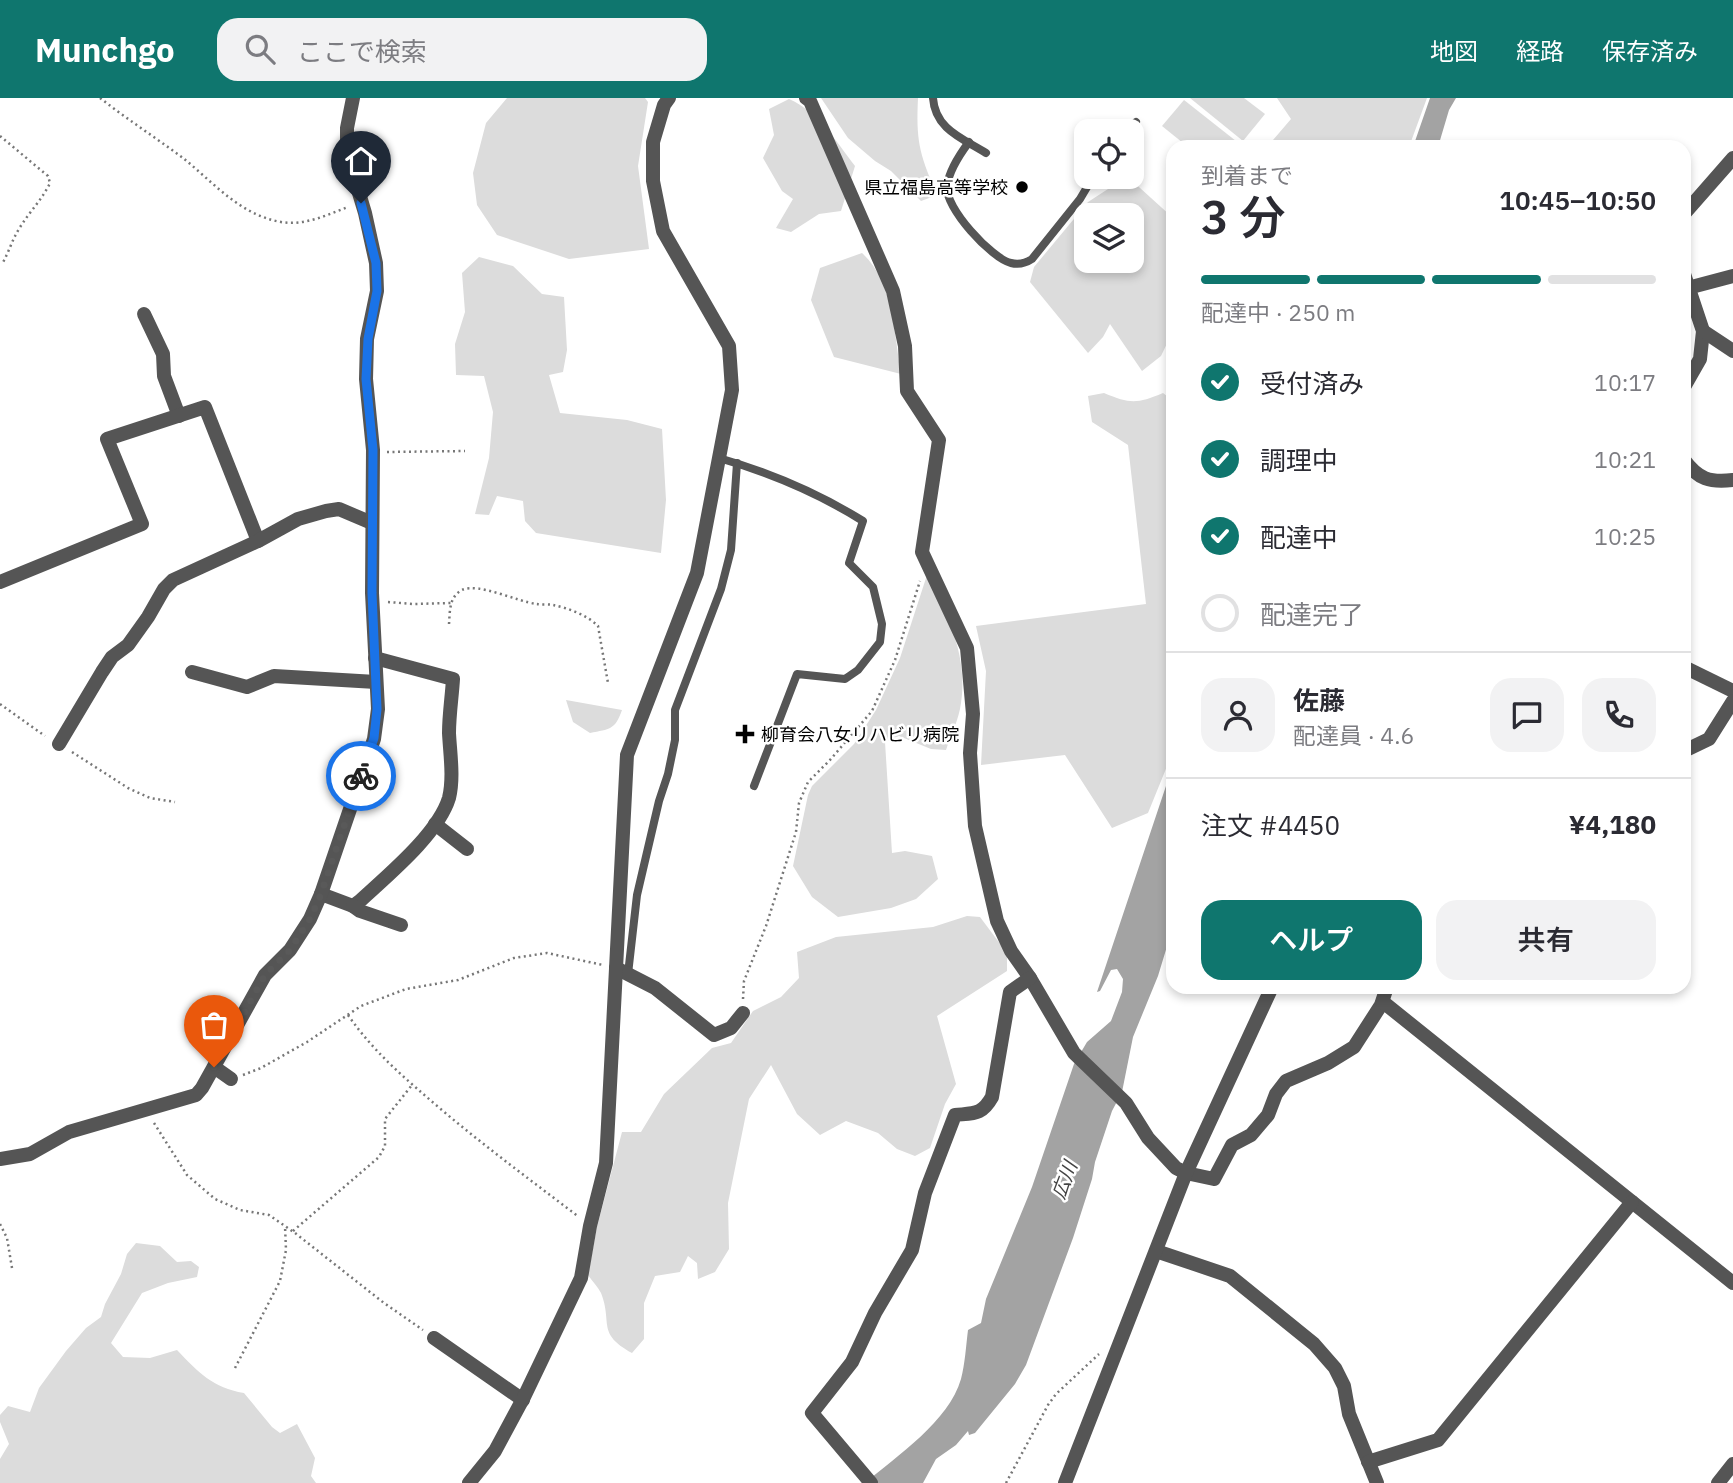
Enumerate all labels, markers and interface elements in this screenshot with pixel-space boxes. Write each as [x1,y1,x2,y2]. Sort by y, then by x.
search box [217,18,707,81]
text: Munchgo [35,28,175,71]
icon: search [241,30,279,68]
text: ここで検索 [297,34,427,68]
text: 地図 [1430,35,1478,67]
text: 経路 [1516,35,1564,67]
text: 保存済み [1602,35,1698,67]
map controls [1074,119,1144,273]
button: locate [1074,119,1144,189]
pin [331,131,391,203]
icon: home [342,142,380,180]
text: 到着まで [1201,160,1293,190]
place label: 県立福島高等学校 [864,176,1008,199]
marker: 県立福島高等学校 [1014,179,1030,195]
text: 10:45–10:50 [1499,183,1656,217]
text: 3 分 [1201,187,1285,247]
button: layers [1074,203,1144,273]
text: 配達中 · 250 m [1201,297,1355,327]
icon: check [1201,363,1239,401]
text: 受付済み [1260,366,1364,400]
text: 10:17 [1594,367,1656,397]
icon: check [1201,440,1239,478]
text: 調理中 [1260,443,1338,477]
text: 10:21 [1594,444,1656,474]
icon: check [1201,517,1239,555]
text: 配達中 [1260,520,1338,554]
text: 10:25 [1594,521,1656,551]
text: 配達完了 [1260,597,1364,631]
button: person [1201,678,1275,752]
button: chat [1490,678,1564,752]
button: phone [1582,678,1656,752]
text: 佐藤 [1293,683,1345,717]
text: 配達員 · 4.6 [1293,720,1414,750]
place label: 柳育会八女リハビリ病院 [761,723,959,746]
marker: 柳育会八女リハビリ病院 [735,724,755,744]
courier [326,741,396,811]
icon: bike [342,757,380,795]
text: ¥4,180 [1569,807,1656,841]
text: 注文 #4450 [1201,808,1340,842]
button: ヘルプ [1201,900,1422,980]
button: 共有 [1436,900,1656,980]
pin [184,995,244,1067]
icon: bag [195,1006,233,1044]
water label: 広川 [1046,1156,1083,1202]

